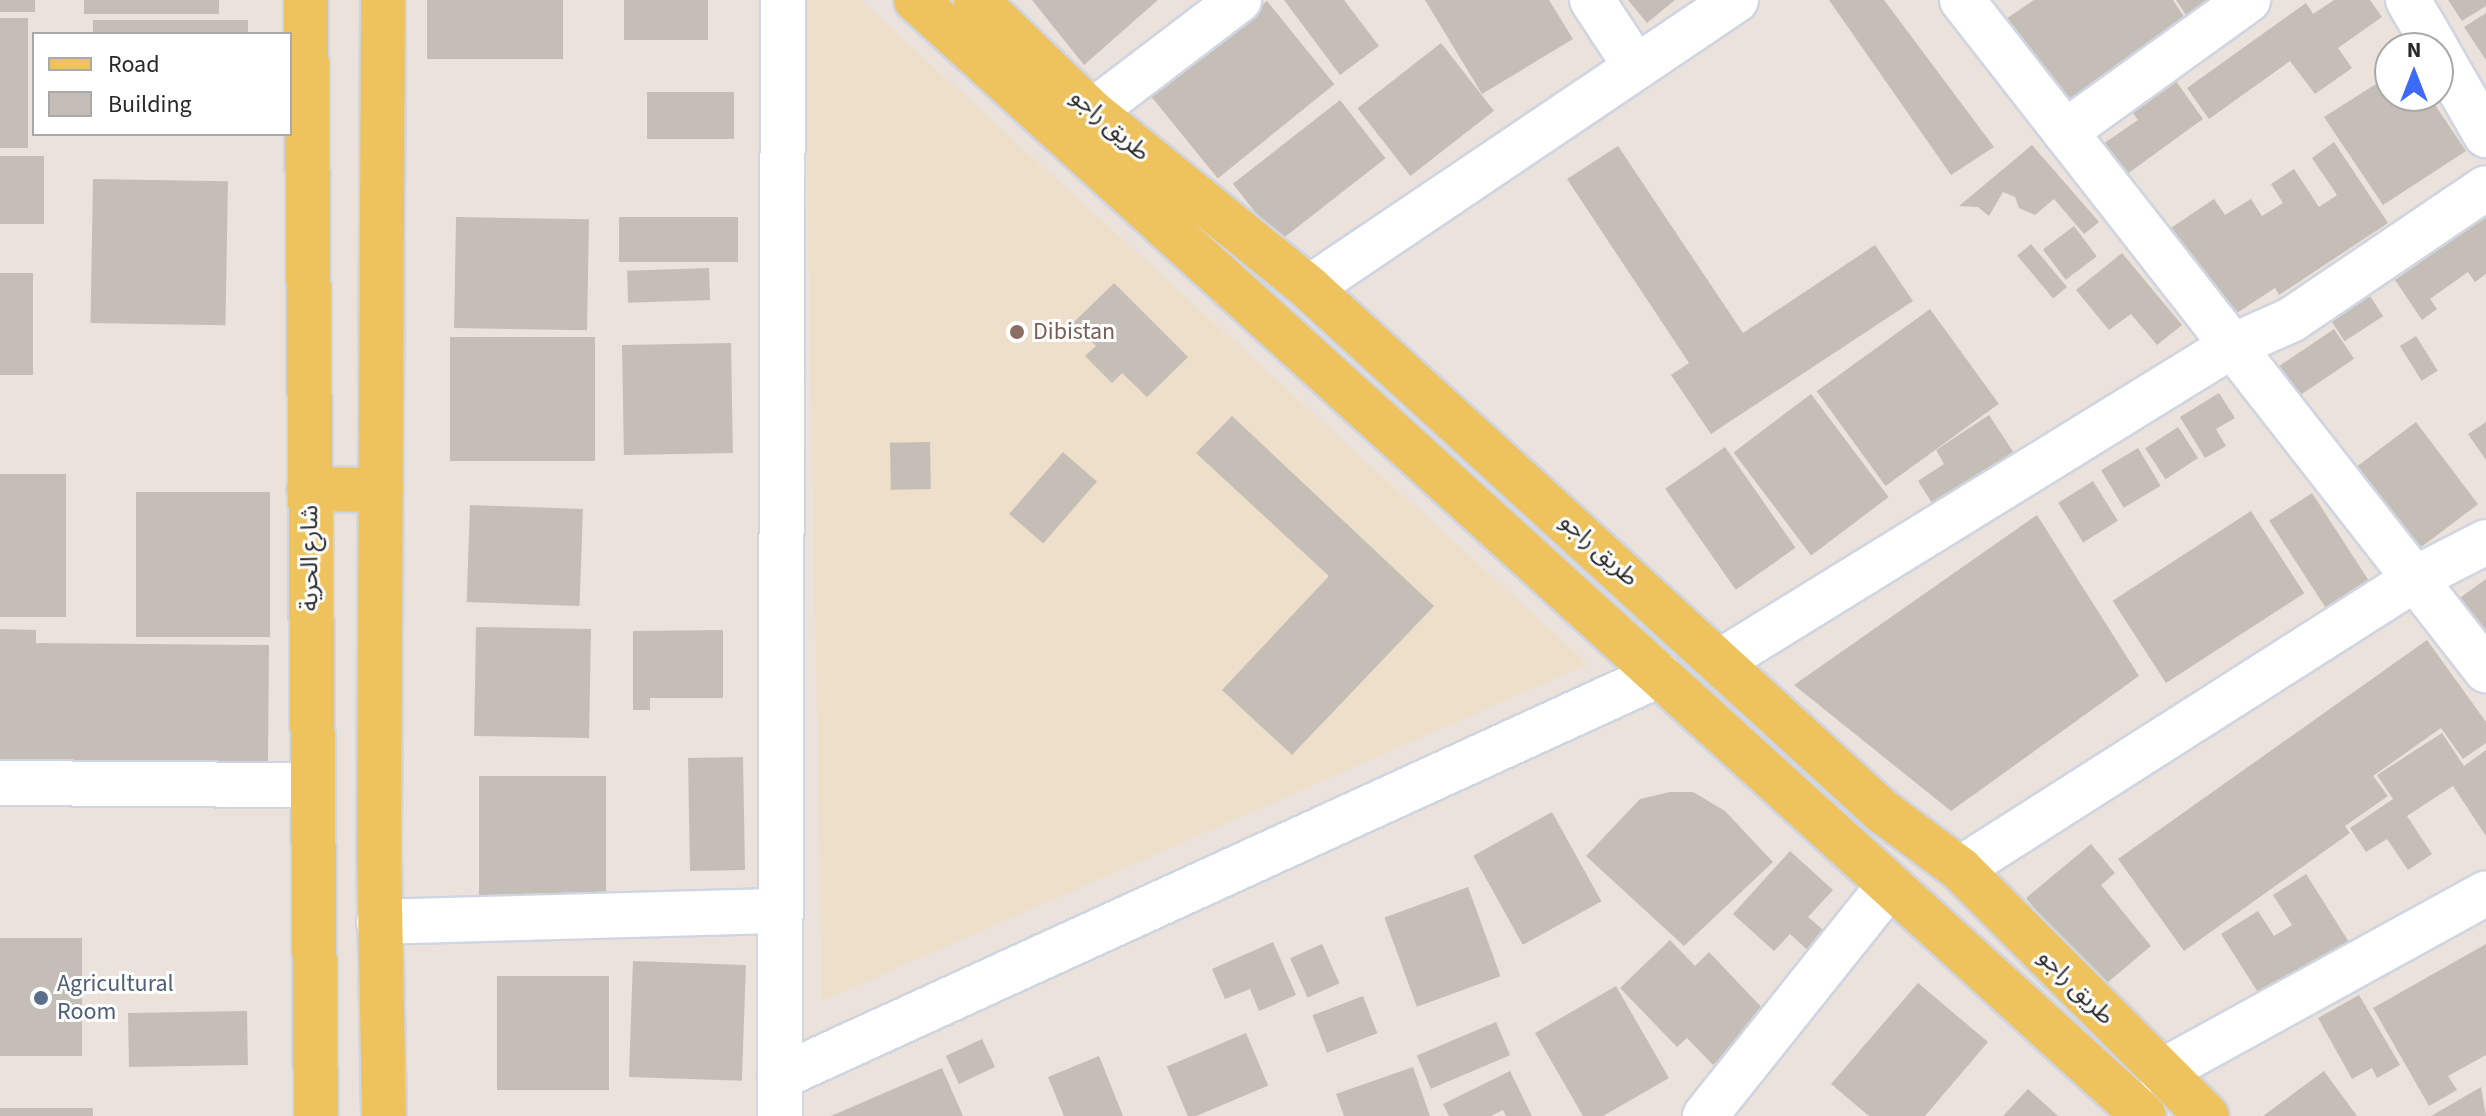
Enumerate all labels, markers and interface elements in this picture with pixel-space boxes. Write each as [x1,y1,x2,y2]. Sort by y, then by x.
legend [32,32,292,136]
north arrow [2374,32,2454,112]
text: N [2407,34,2421,66]
text: Road [108,47,160,82]
street label: طريق راجو [1064,83,1156,167]
text: Building [108,87,192,122]
place label: Dibistan [1033,318,1115,346]
marker: Dibistan [1008,323,1026,341]
street label: شارع الحرية [296,505,324,611]
street label: طريق راجو [1554,507,1644,593]
street label: طريق راجو [2032,943,2120,1031]
place label: Agricultural Room [57,970,174,1026]
marker: Agricultural Room [32,989,50,1007]

